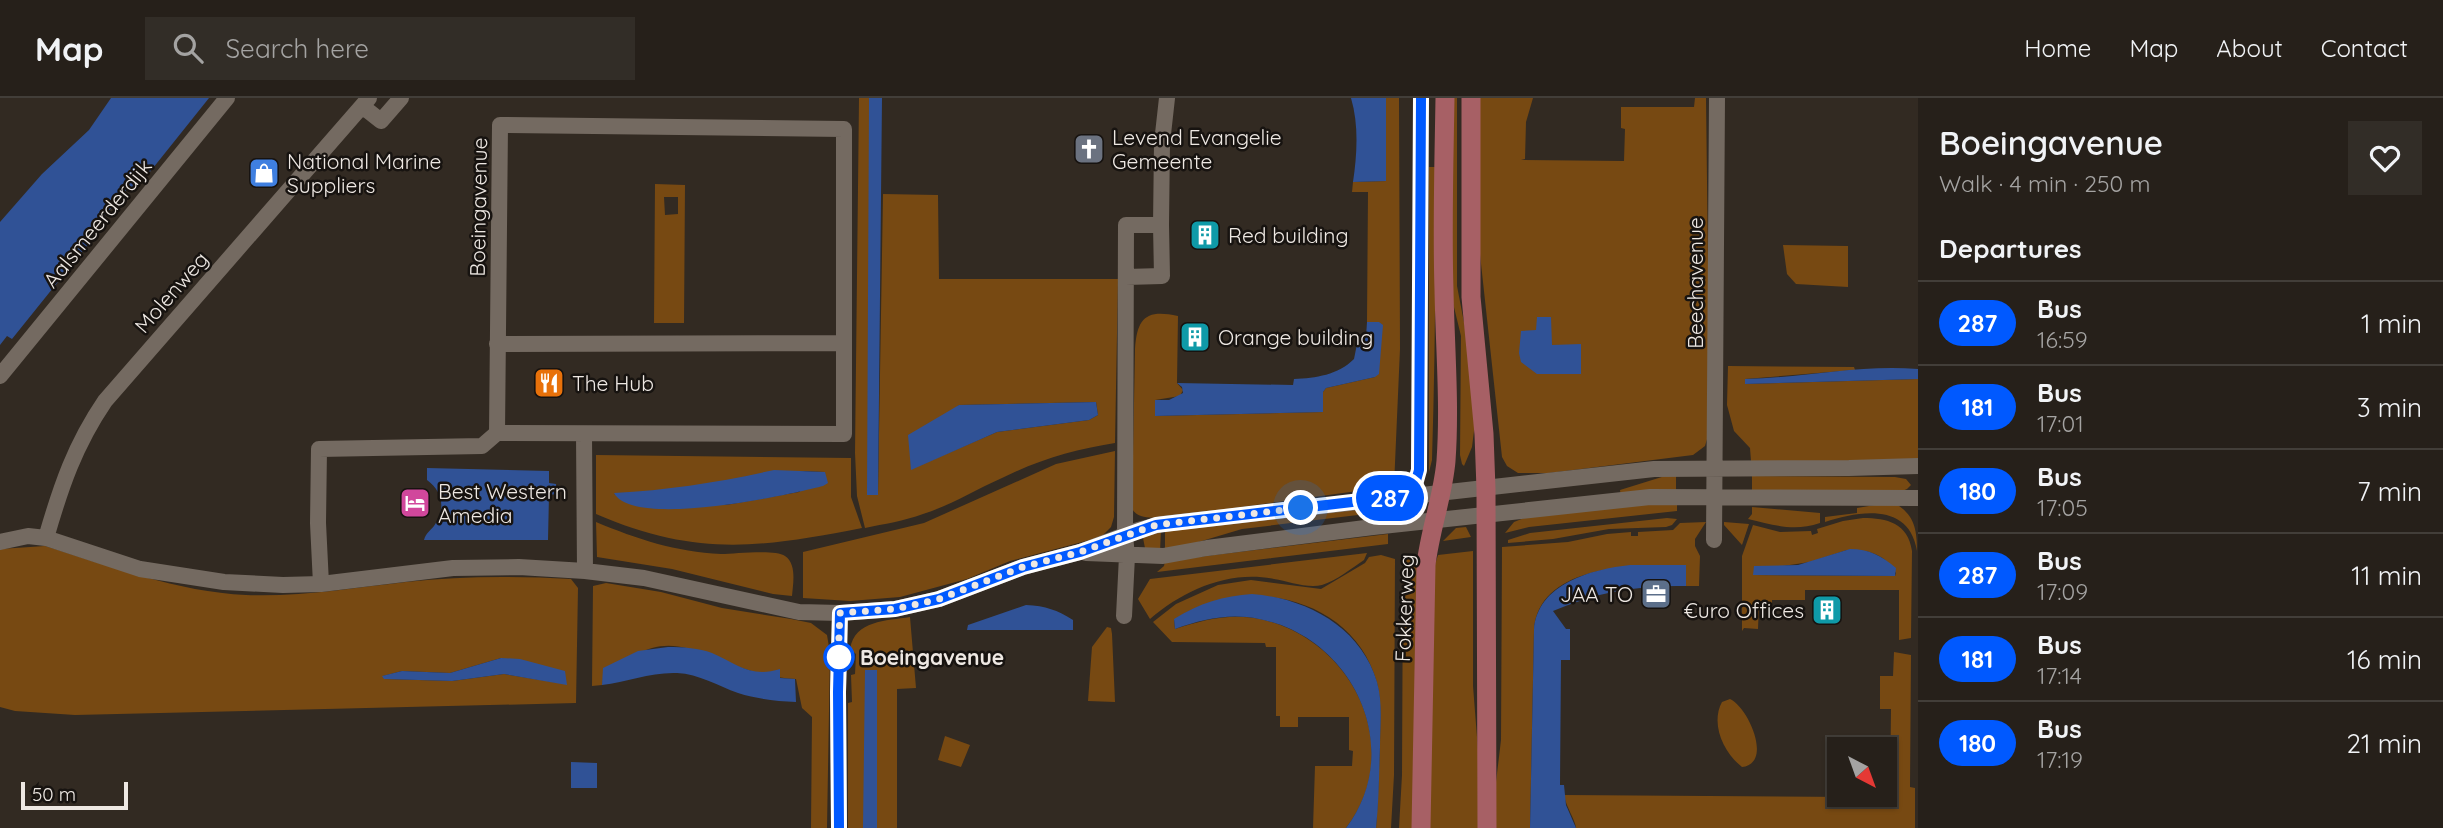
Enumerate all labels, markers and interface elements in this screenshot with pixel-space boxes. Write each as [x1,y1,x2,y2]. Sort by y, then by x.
search box [145,17,635,80]
text: Map [35,28,103,69]
icon: search [169,29,207,67]
text: Search here [225,32,369,65]
text: Home [2024,33,2091,63]
text: Map [2129,33,2178,63]
text: About [2216,33,2283,63]
text: Contact [2321,33,2408,63]
button: heart [2348,121,2422,195]
text: Boeingavenue [1939,122,2163,163]
place label: Levend Evangelie Gemeente [1112,124,1282,174]
church icon: Levend Evangelie Gemeente [1072,132,1106,166]
street label: Boeingavenue [464,137,492,277]
place label: National Marine Suppliers [287,148,441,198]
street label: Aalsmeerderdijk [37,153,157,293]
shop icon: National Marine Suppliers [247,156,281,190]
text: Walk · 4 min · 250 m [1939,169,2150,198]
street label: Beechavenue [1682,217,1708,349]
building icon: Red building [1188,218,1222,252]
place label: Red building [1228,222,1349,248]
text: Departures [1939,232,2082,265]
street label: Molenweg [129,246,213,338]
text: Bus [2037,292,2082,325]
text: 1 min [2361,307,2422,340]
text: 287 [1958,308,1997,338]
building icon: Orange building [1178,320,1212,354]
place label: Orange building [1218,324,1373,350]
text: 16:59 [2037,325,2088,354]
restaurant icon: The Hub [532,366,566,400]
place label: The Hub [572,370,654,396]
text: Bus [2037,376,2082,409]
text: 3 min [2357,391,2422,424]
text: 181 [1962,392,1993,422]
text: 17:01 [2037,409,2084,438]
text: Bus [2037,460,2082,493]
line badge: 287 [1350,475,1430,521]
text: 7 min [2357,475,2422,508]
text: 180 [1959,476,1996,506]
place label: Best Western Amedia [438,478,567,528]
text: 287 [1370,483,1410,513]
hotel icon: Best Western Amedia [398,486,432,520]
your location [1283,490,1318,525]
text: 17:05 [2037,493,2088,522]
text: Bus [2037,544,2082,577]
street label: Fokkerweg [1389,554,1419,662]
text: 11 min [2351,559,2422,592]
text: 287 [1958,560,1997,590]
office icon: JAA TO [1639,577,1673,611]
text: 17:09 [2037,577,2088,606]
place label: JAA TO [1560,581,1633,607]
building icon: €uro Offices [1810,593,1844,627]
place label: €uro Offices [1684,597,1804,623]
text: Bus [2037,628,2082,661]
marker: Boeingavenue [824,642,854,672]
text: 16 min [2347,643,2422,676]
place label: Boeingavenue [860,644,1004,670]
text: 181 [1962,644,1993,674]
text: 17:14 [2037,661,2082,690]
text: Bus [2037,712,2082,745]
text: 21 min [2347,727,2422,760]
text: 180 [1959,728,1996,758]
north arrow [1827,737,1897,807]
map controls [1827,737,1897,807]
text: 17:19 [2037,745,2083,774]
scale bar [21,779,128,811]
text: 50 m [32,782,76,806]

